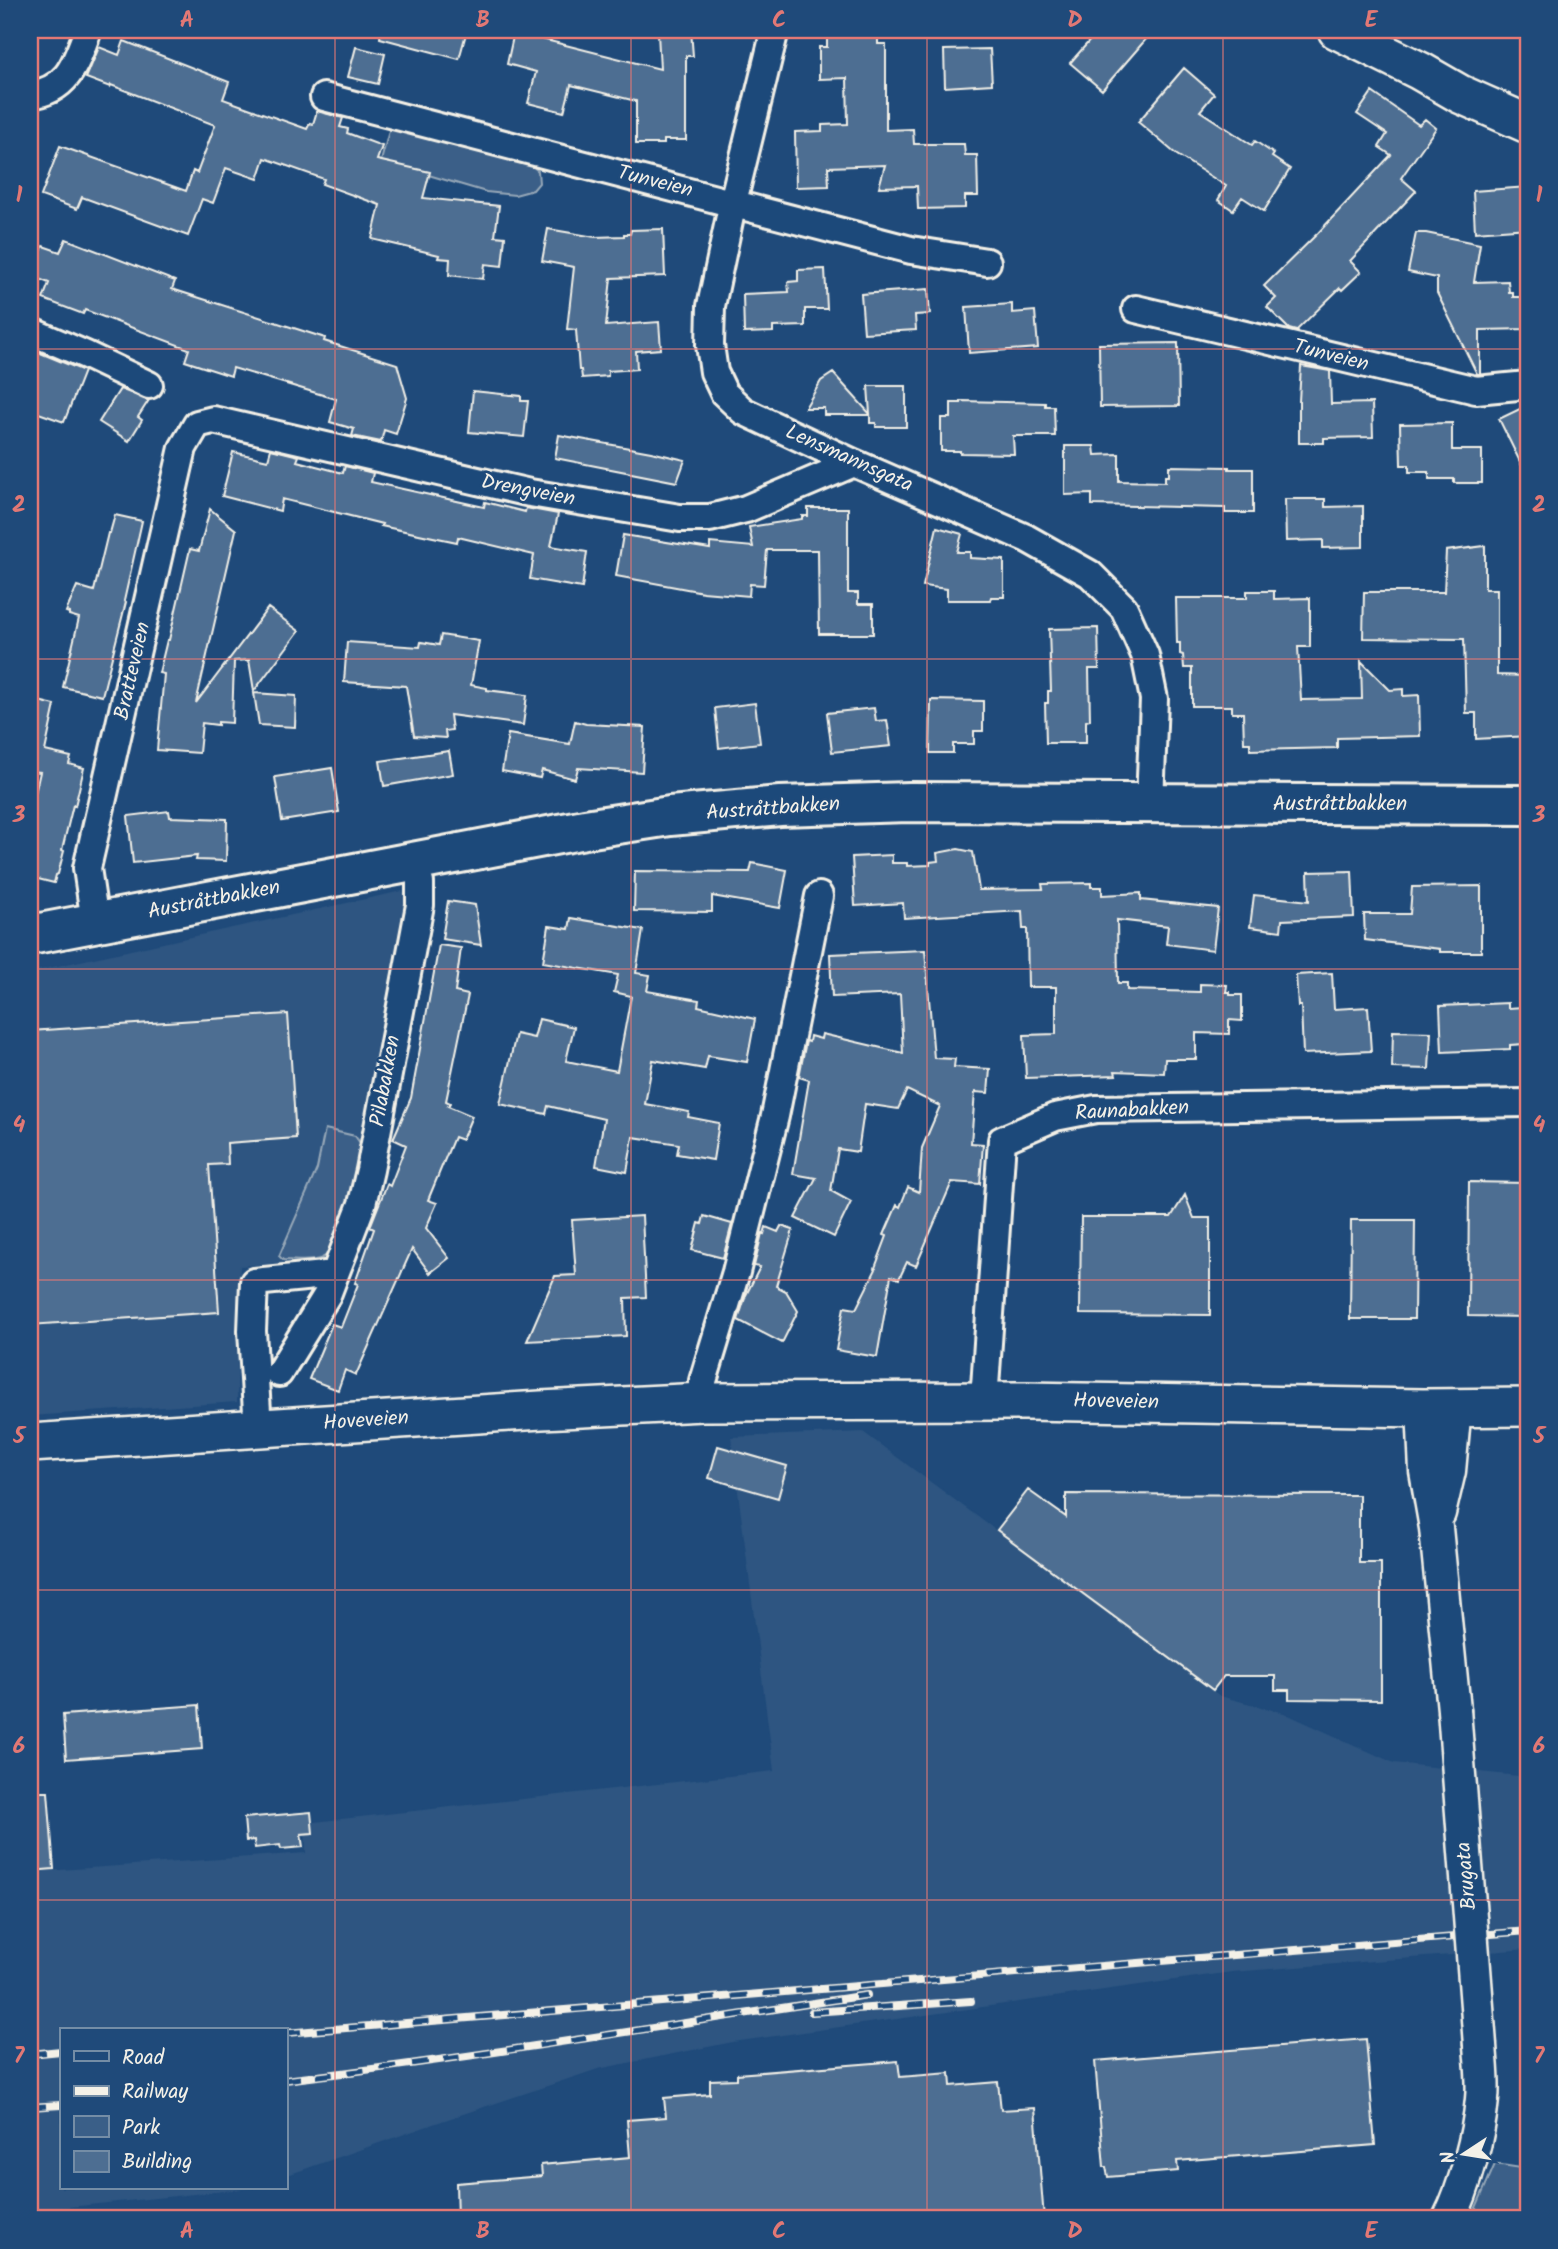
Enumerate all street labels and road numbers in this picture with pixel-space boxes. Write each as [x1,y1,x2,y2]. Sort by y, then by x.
street label: Tunveien [614,157,696,207]
street label: Tunveien [1290,331,1372,381]
street label: Lensmannsgata [780,416,918,502]
street label: Drengveien [478,466,578,516]
street label: Bratteveien [106,619,160,723]
street label: Austråttbakken [705,788,841,830]
street label: Austråttbakken [1273,788,1407,821]
street label: Austråttbakken [145,871,283,929]
street label: Pilabakken [362,1033,410,1129]
street label: Raunabakken [1074,1092,1190,1130]
street label: Hoveveien [1073,1385,1159,1419]
street label: Hoveveien [322,1402,410,1440]
street label: Brugata [1448,1841,1486,1911]

